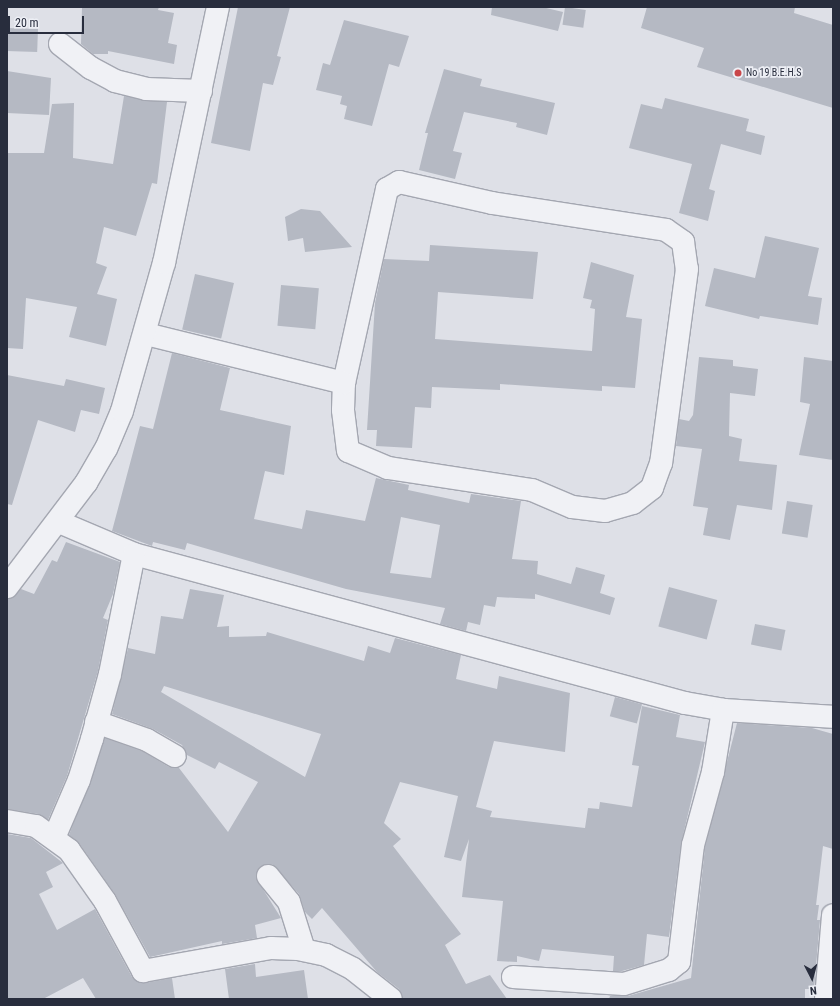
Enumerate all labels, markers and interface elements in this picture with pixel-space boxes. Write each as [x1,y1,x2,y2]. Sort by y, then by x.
scale bar [10,8,86,34]
text: 20 m [15,16,39,30]
place label: No 19 B.E.H.S [746,67,801,79]
marker: No 19 B.E.H.S [733,68,743,78]
north arrow [792,958,832,998]
text: N [809,984,817,997]

